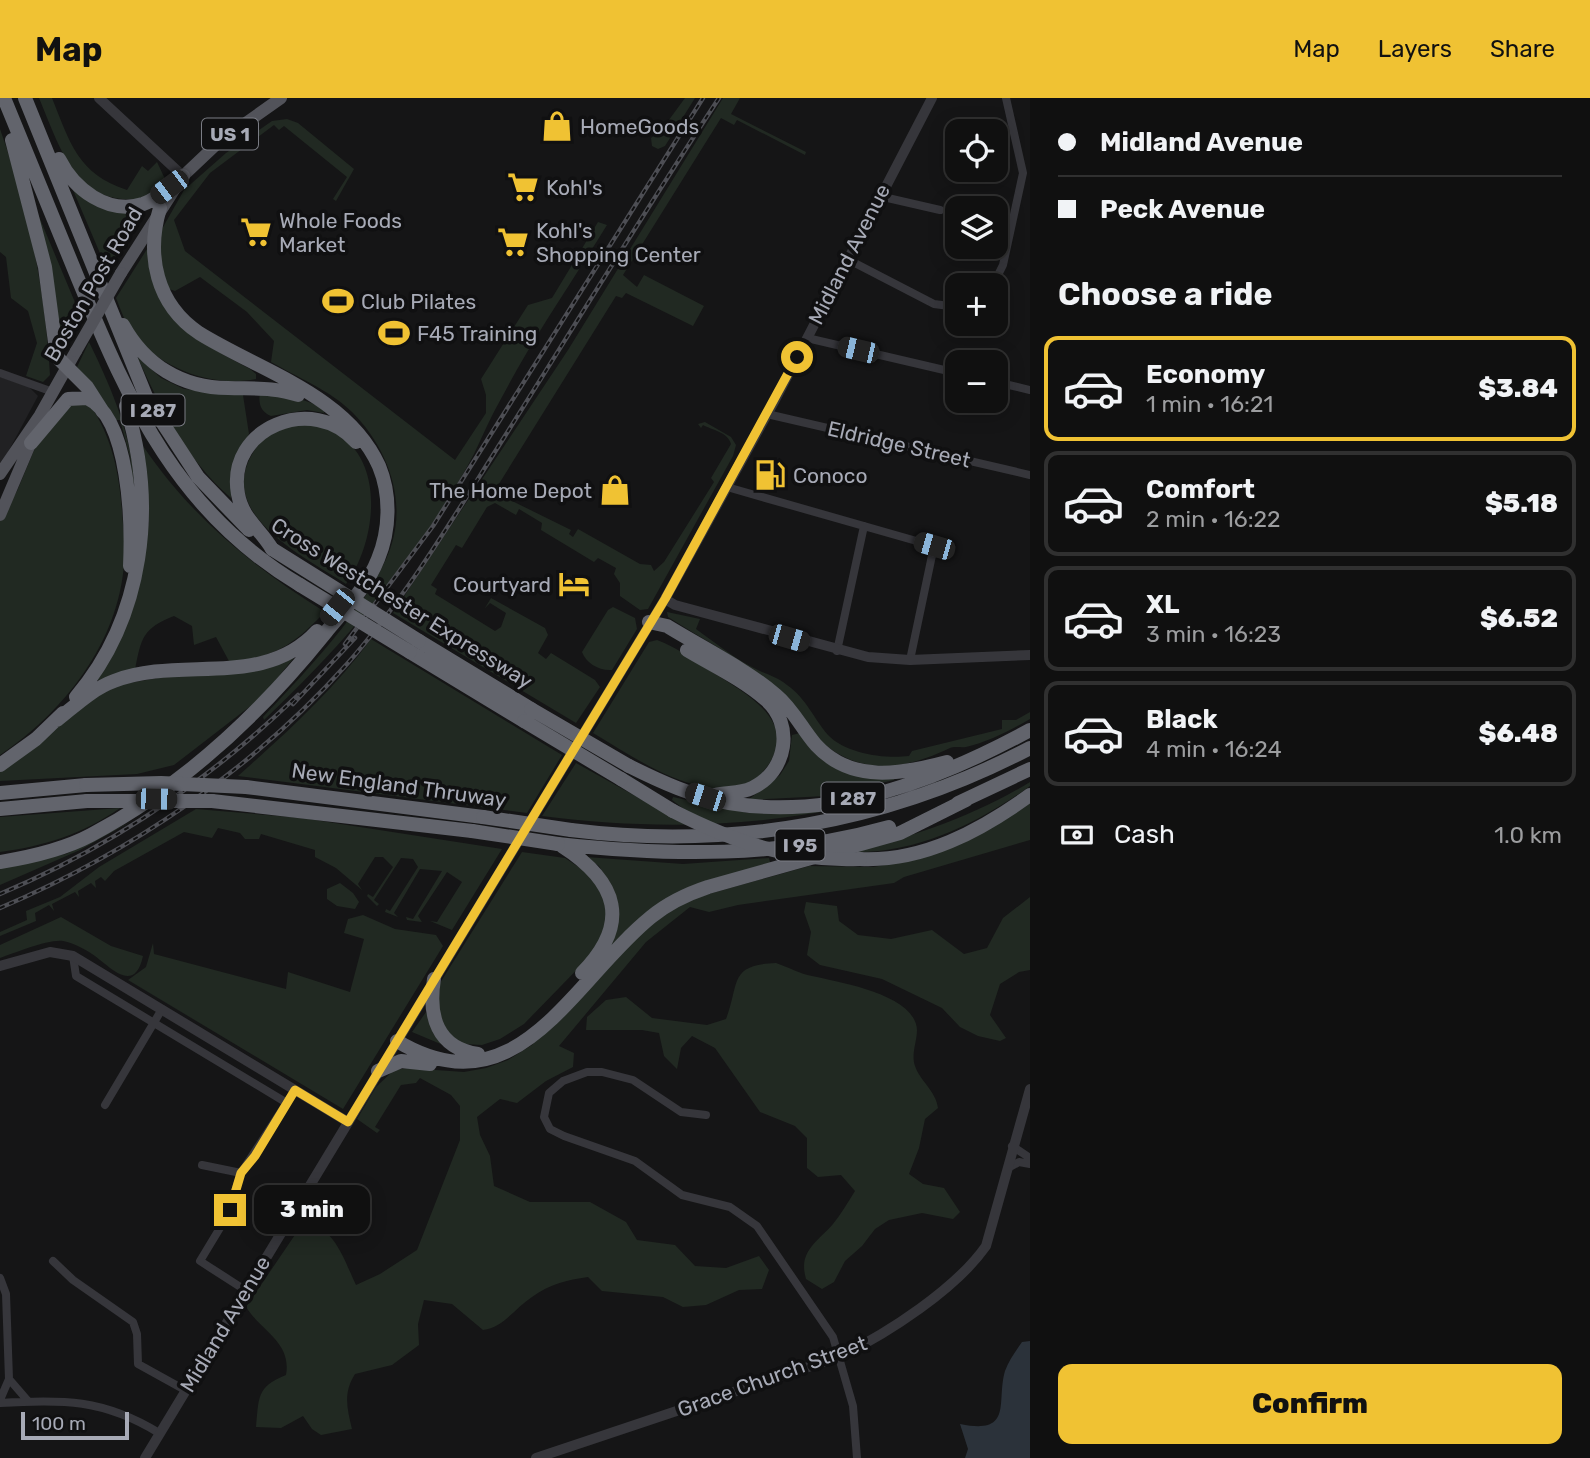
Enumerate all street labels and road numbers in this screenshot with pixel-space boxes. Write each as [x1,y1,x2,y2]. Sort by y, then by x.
road number: US 1 [202,118,258,150]
street label: Midland Avenue [803,180,895,328]
street label: Boston Post Road [39,202,147,366]
road number: I 287 [122,394,184,426]
street label: Eldridge Street [825,415,973,473]
street label: Cross Westchester Expressway [267,512,538,694]
street label: New England Thruway [290,758,508,813]
road number: I 287 [822,782,884,814]
road number: I 95 [776,830,824,860]
street label: Midland Avenue [175,1251,275,1397]
street label: Grace Church Street [674,1330,870,1422]

